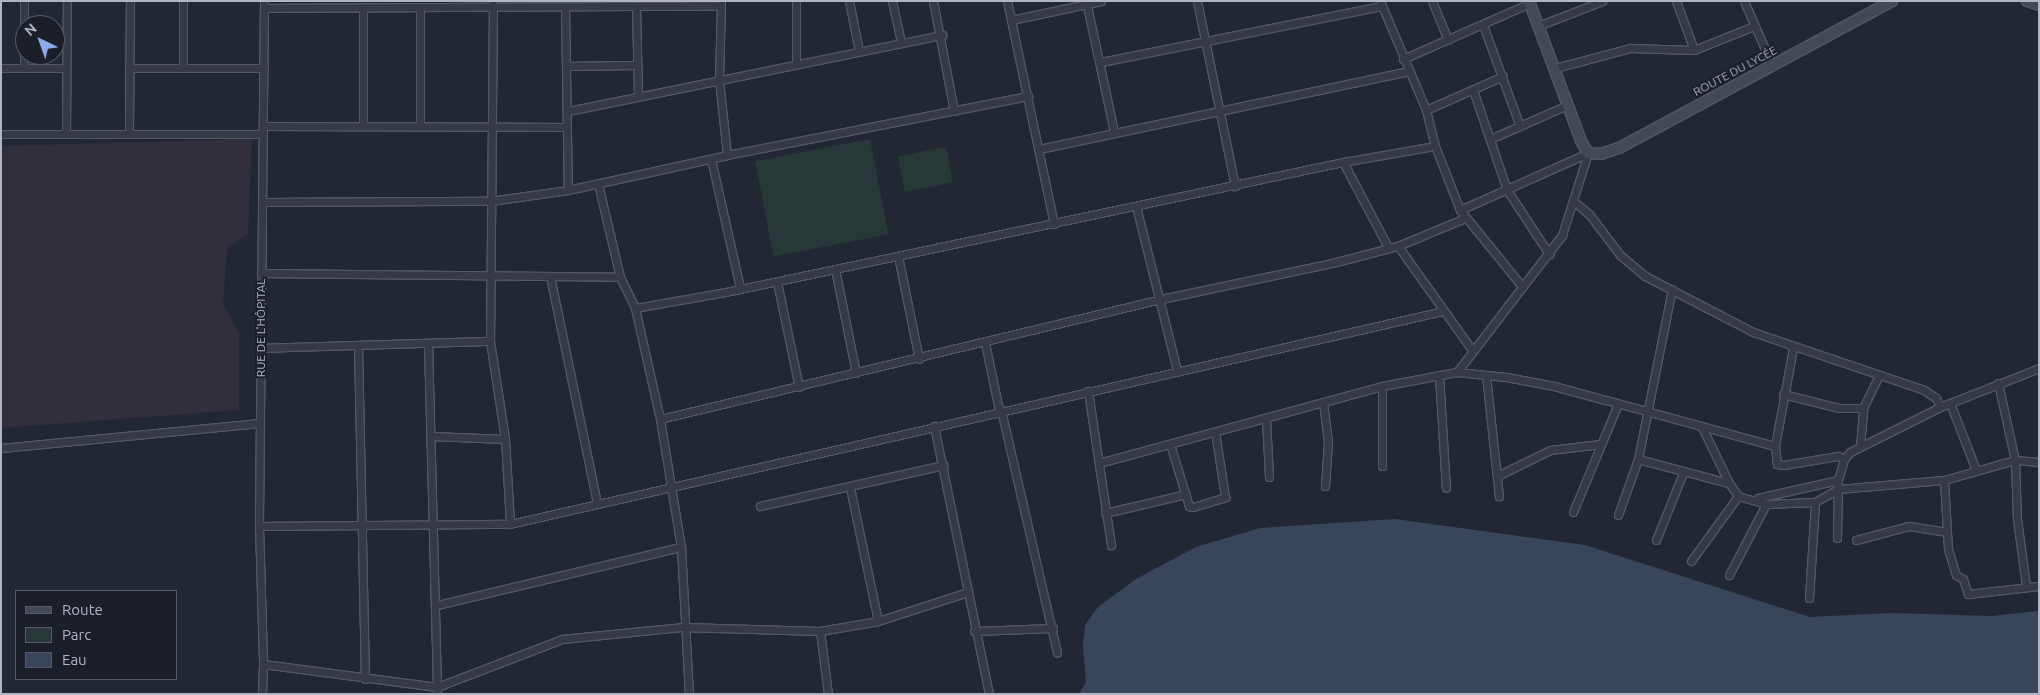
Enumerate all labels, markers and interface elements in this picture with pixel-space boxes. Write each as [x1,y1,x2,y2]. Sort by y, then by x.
north arrow [15,15,65,65]
text: N [21,20,40,39]
street label: ROUTE DU LYCÉE [1691,43,1779,99]
street label: RUE DE L'HÔPITAL [254,279,268,377]
legend [15,590,178,680]
text: Route [62,601,103,618]
text: Parc [62,626,91,643]
text: Eau [62,651,87,668]

